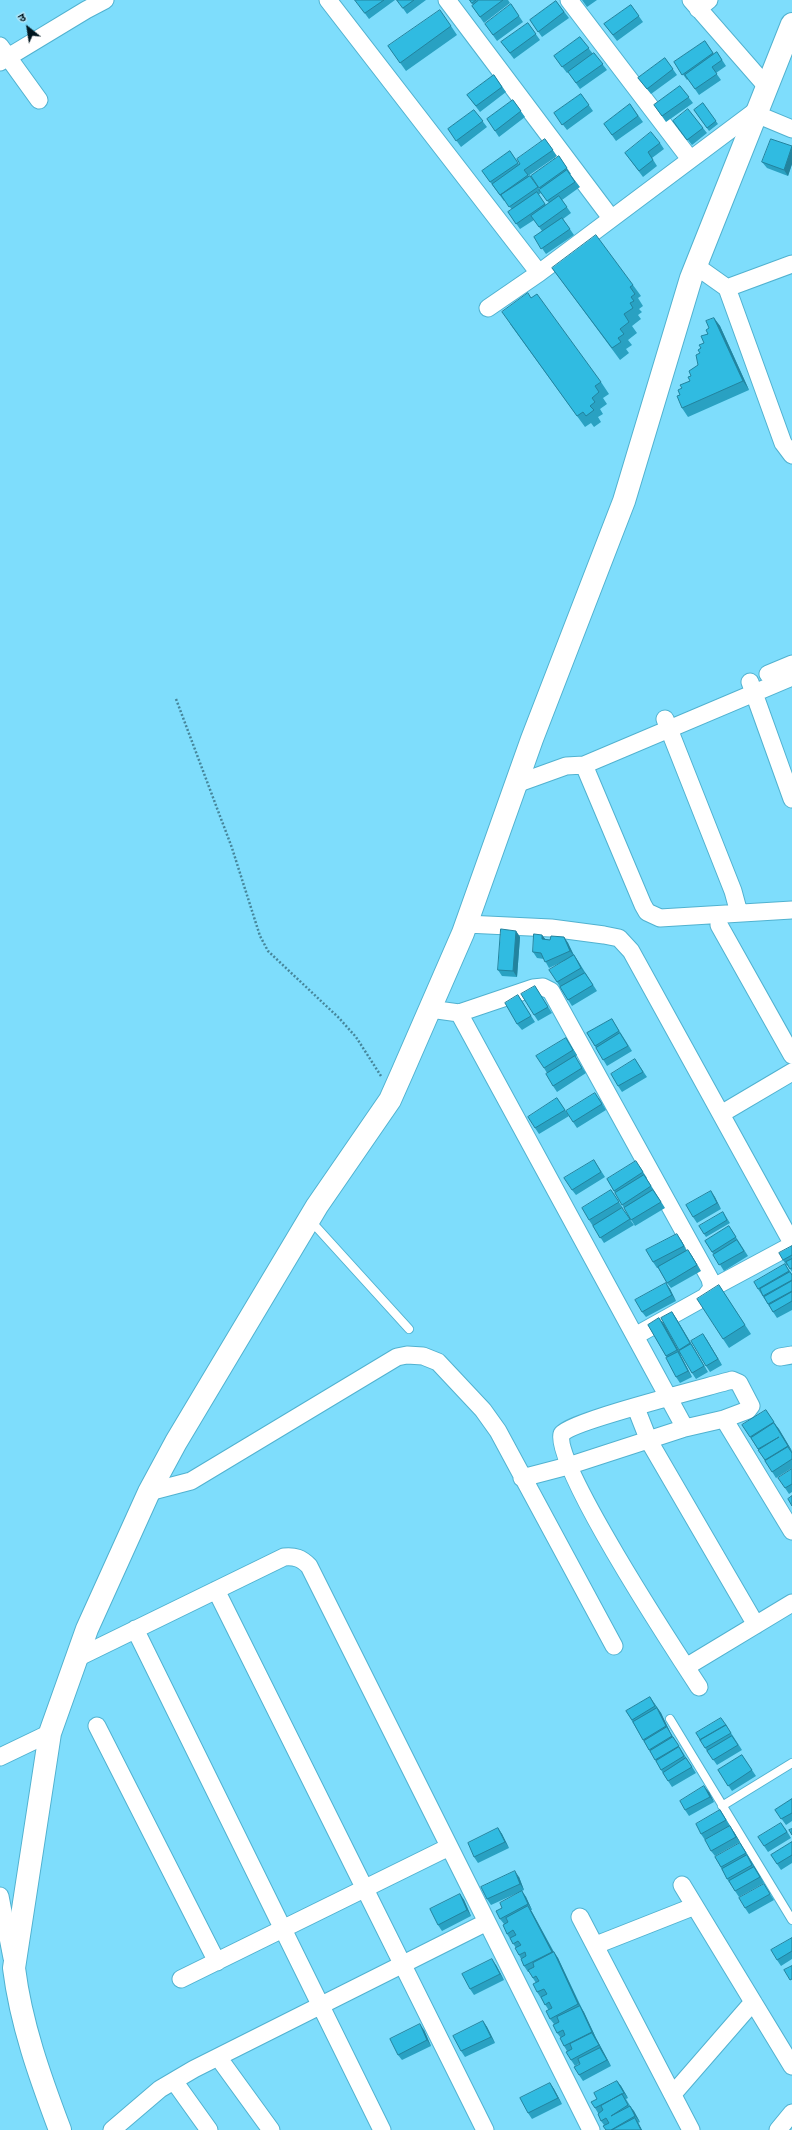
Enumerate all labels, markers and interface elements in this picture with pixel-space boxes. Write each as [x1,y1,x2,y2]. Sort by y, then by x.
north arrow [8,8,48,48]
text: उ [16,10,28,24]

